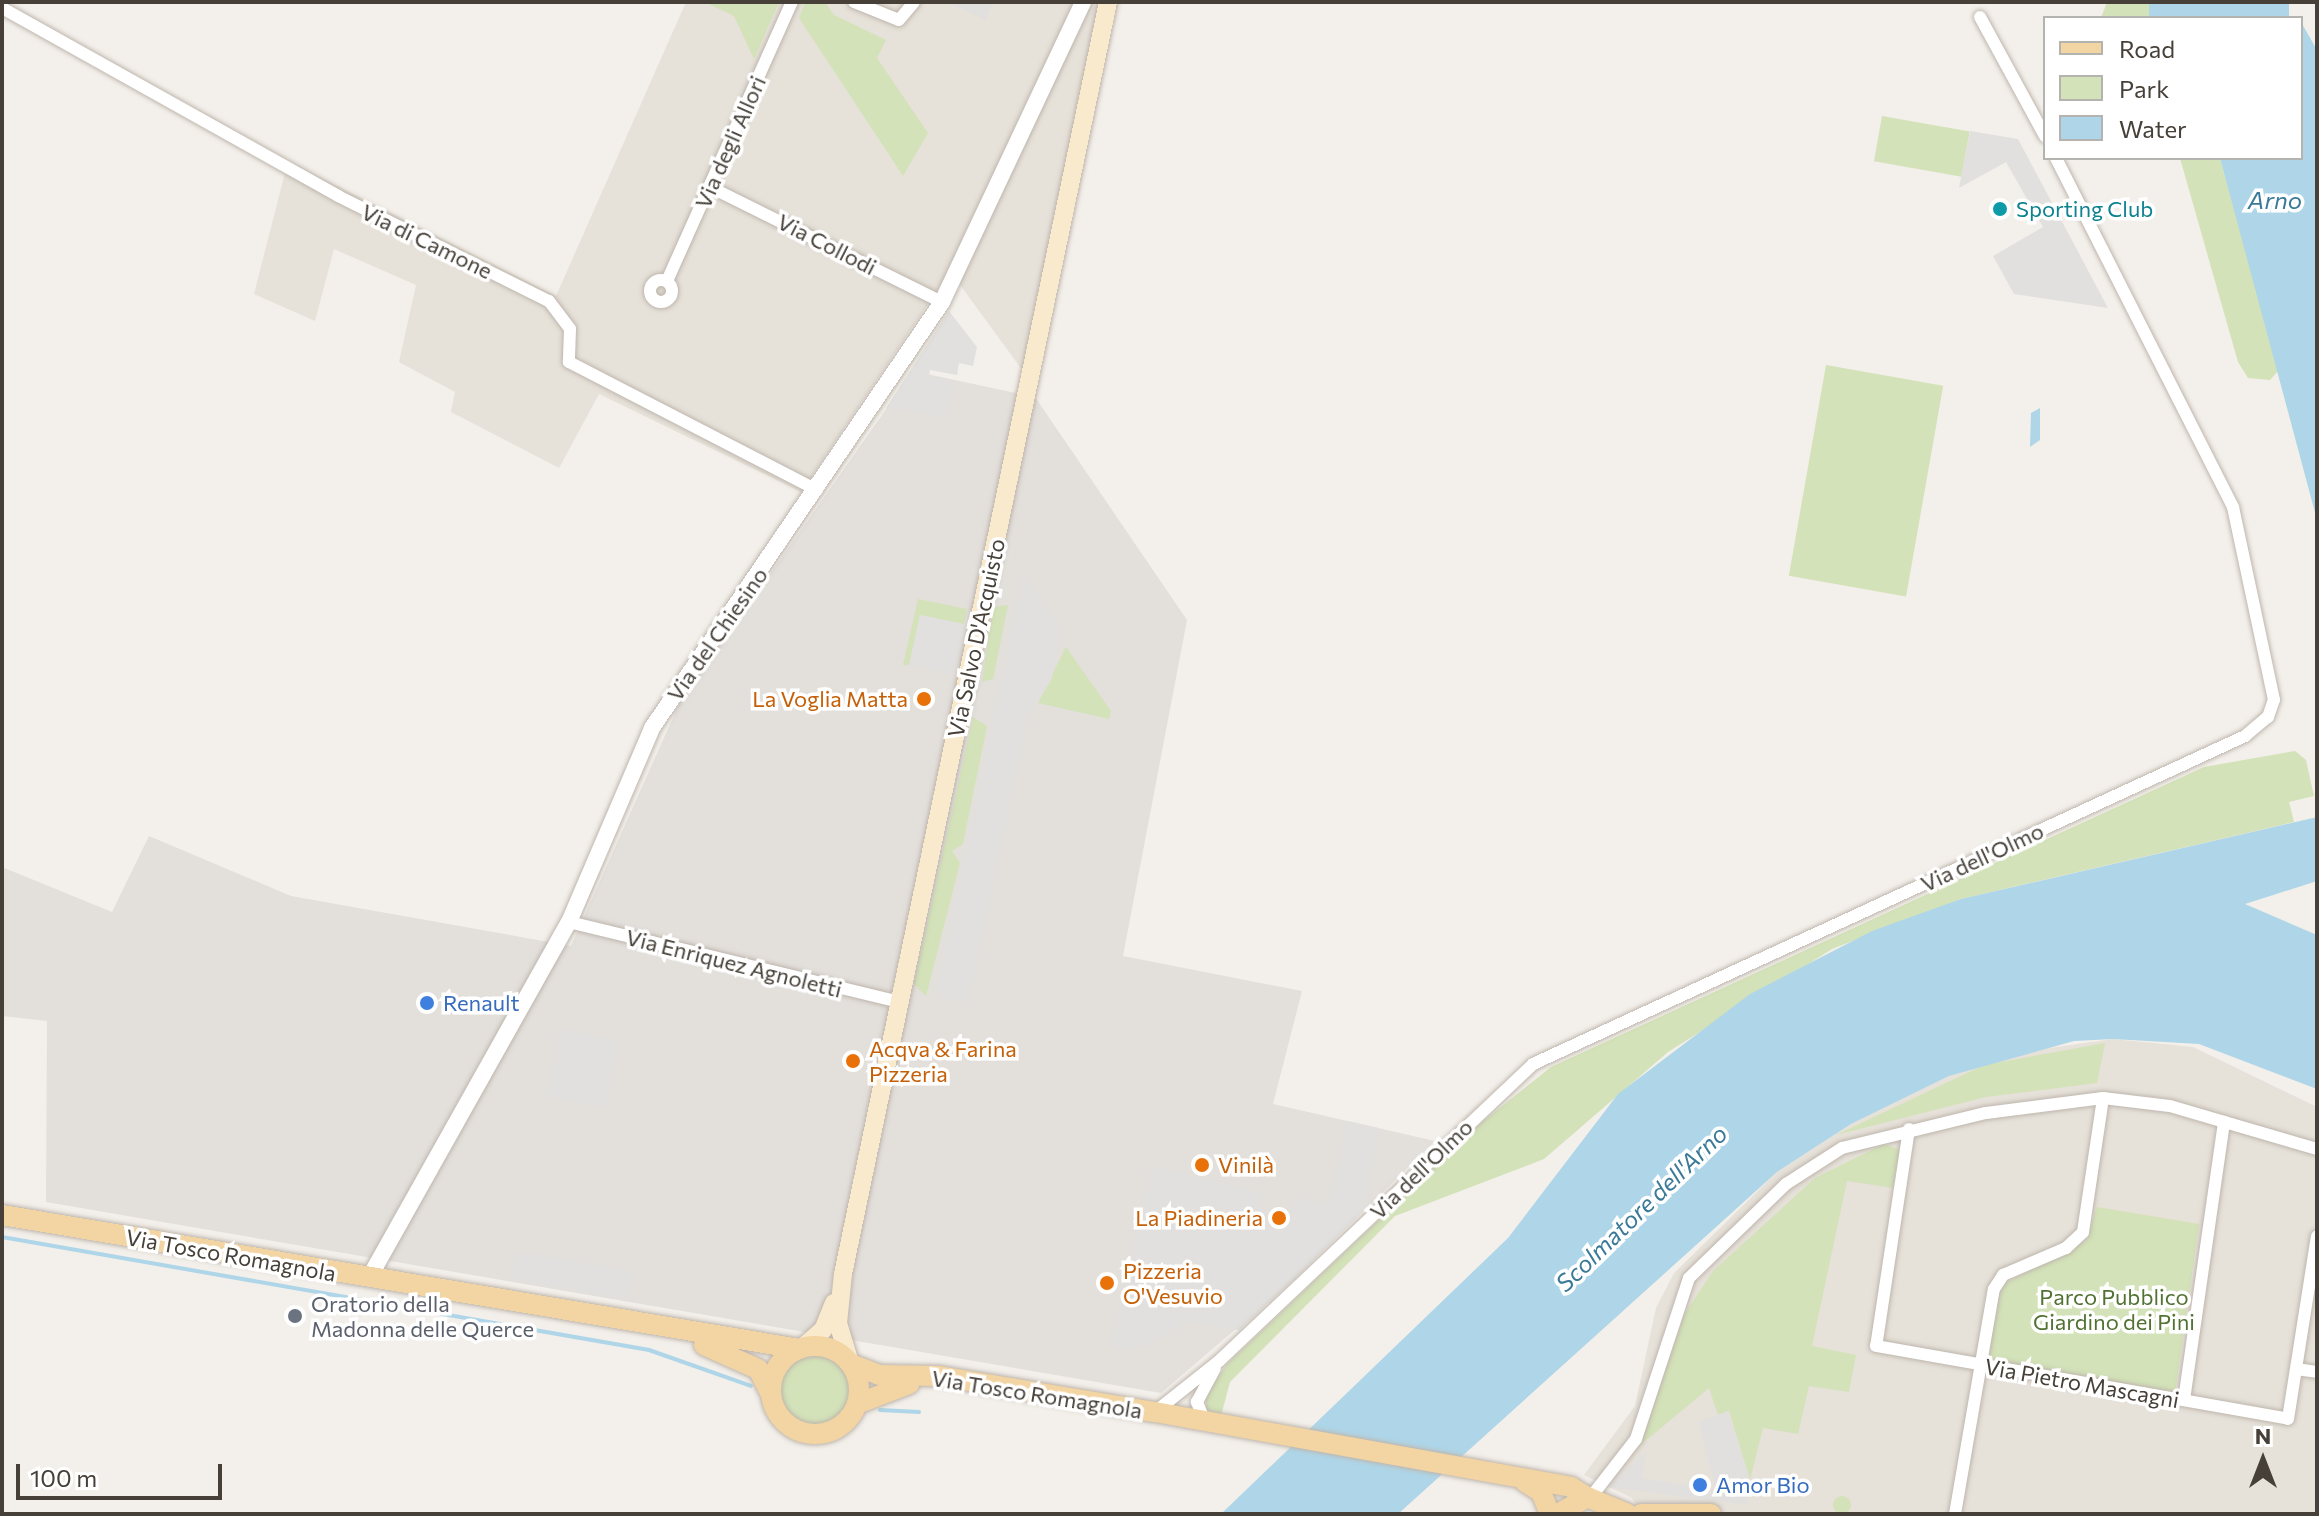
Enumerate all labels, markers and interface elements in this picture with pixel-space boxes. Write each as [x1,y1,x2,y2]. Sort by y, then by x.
legend [2043,16,2303,160]
text: Road [2119,34,2175,63]
street label: Via degli Allori [689,72,771,212]
text: Park [2119,74,2169,103]
text: Water [2119,114,2187,143]
water label: Arno [2248,186,2302,214]
place label: Sporting Club [2016,196,2153,222]
street label: Via di Camone [357,198,497,284]
marker: Sporting Club [1991,200,2009,218]
street label: Via Collodi [773,208,881,280]
street label: Via Salvo D'Acquisto [942,536,1010,740]
street label: Via del Chiesino [661,562,773,706]
place label: La Voglia Matta [752,686,908,712]
marker: La Voglia Matta [915,690,933,708]
street label: Via dell'Olmo [1916,817,2048,897]
street label: Via Enriquez Agnoletti [623,923,845,1003]
place label: Renault [443,990,520,1016]
marker: Renault [418,994,436,1012]
place label: Acqva & Farina Pizzeria [869,1035,1017,1086]
marker: Acqva & Farina Pizzeria [844,1052,862,1070]
street label: Via dell'Olmo [1364,1114,1478,1224]
water label: Scolmatore dell'Arno [1549,1119,1733,1297]
place label: Vinilà [1218,1152,1274,1178]
marker: Vinilà [1193,1156,1211,1174]
place label: La Piadineria [1135,1205,1263,1231]
marker: La Piadineria [1270,1209,1288,1227]
street label: Via Tosco Romagnola [124,1224,338,1286]
place label: Pizzeria O'Vesuvio [1123,1257,1223,1308]
marker: Pizzeria O'Vesuvio [1098,1274,1116,1292]
park label: Parco Pubblico Giardino dei Pini [2033,1283,2195,1334]
place label: Oratorio della Madonna delle Querce [311,1290,534,1342]
marker: Oratorio della Madonna delle Querce [286,1307,304,1325]
street label: Via Pietro Mascagni [1983,1353,2181,1413]
street label: Via Tosco Romagnola [930,1364,1144,1424]
north arrow [2223,1420,2303,1500]
text: N [2255,1422,2271,1449]
scale bar [20,1448,226,1498]
text: 100 m [30,1463,97,1492]
place label: Amor Bio [1716,1472,1810,1498]
marker: Amor Bio [1691,1476,1709,1494]

